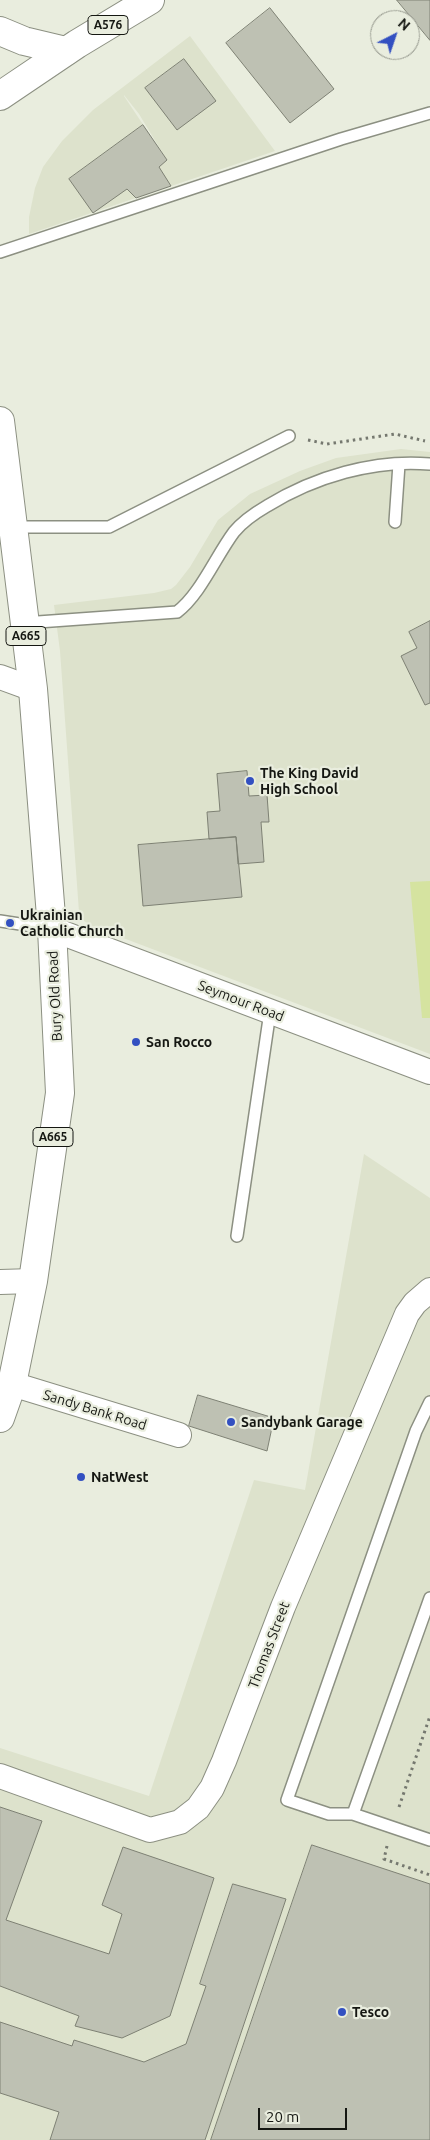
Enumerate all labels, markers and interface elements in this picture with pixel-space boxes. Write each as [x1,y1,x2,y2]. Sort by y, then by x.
north arrow [370,10,420,60]
text: N [395,15,413,34]
road number: A576 [88,16,128,34]
road number: A665 [6,626,46,646]
place label: The King David High School [260,765,359,798]
marker: The King David High School [244,775,256,787]
place label: Ukrainian Catholic Church [20,907,124,940]
marker: Ukrainian Catholic Church [4,917,16,929]
street label: Bury Old Road [44,950,66,1042]
street label: Seymour Road [196,977,286,1025]
place label: San Rocco [146,1034,212,1050]
marker: San Rocco [130,1036,142,1048]
road number: A665 [33,1128,73,1146]
street label: Sandy Bank Road [41,1386,149,1434]
place label: Sandybank Garage [241,1414,363,1430]
marker: Sandybank Garage [225,1416,237,1428]
place label: NatWest [91,1469,149,1485]
marker: NatWest [75,1471,87,1483]
street label: Thomas Street [245,1599,293,1691]
place label: Tesco [352,2004,389,2020]
marker: Tesco [336,2006,348,2018]
scale bar [260,2098,349,2130]
text: 20 m [266,2108,299,2125]

